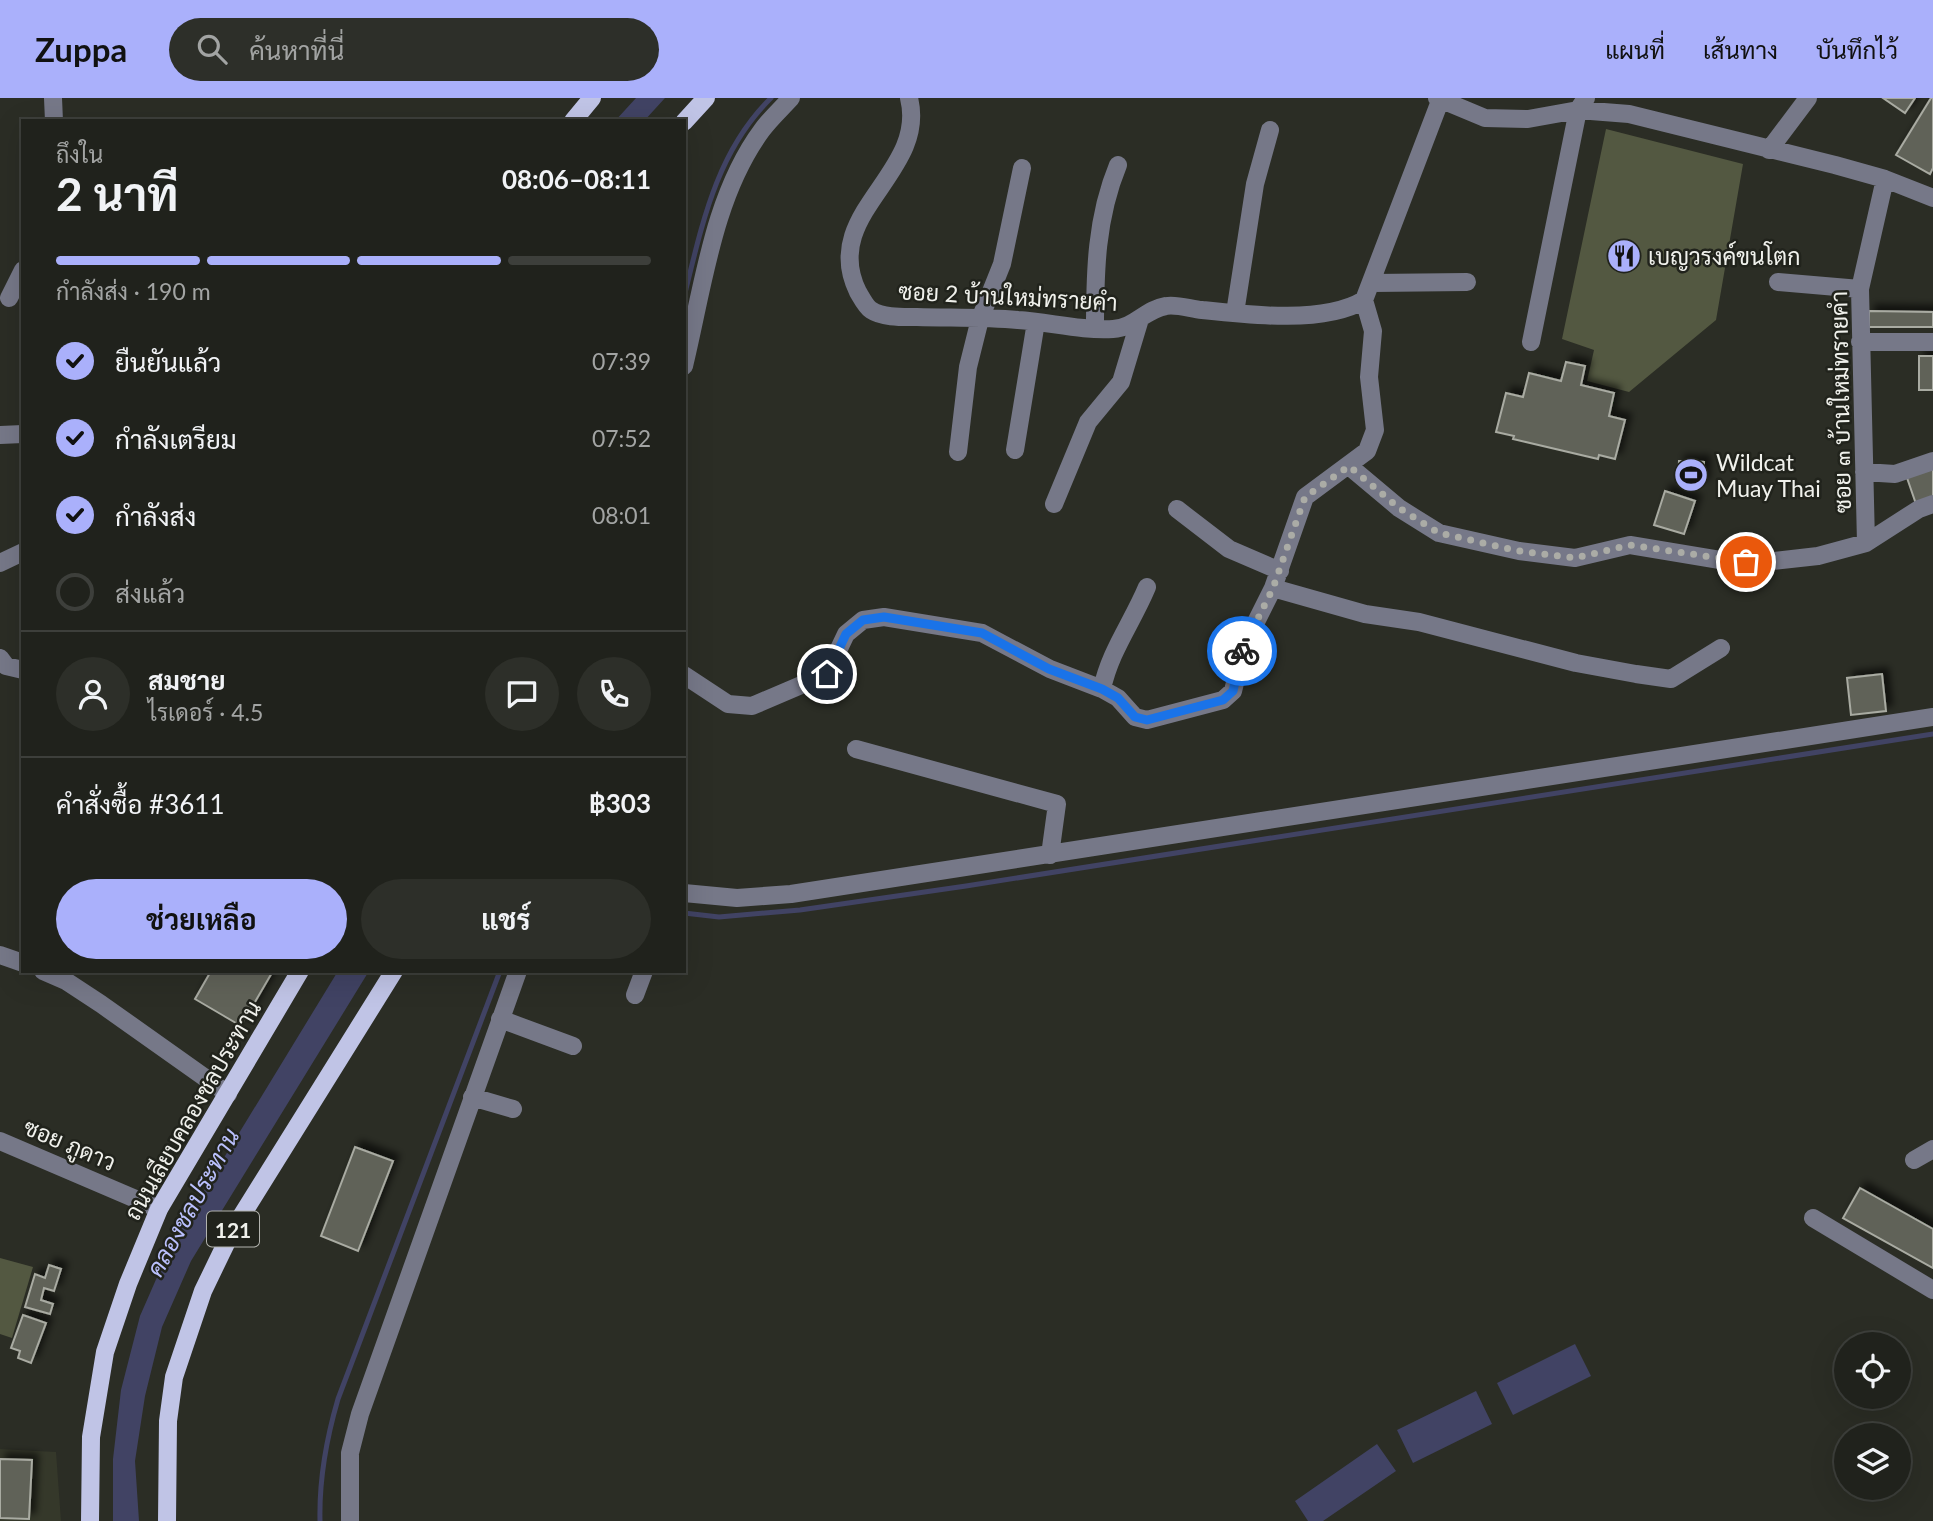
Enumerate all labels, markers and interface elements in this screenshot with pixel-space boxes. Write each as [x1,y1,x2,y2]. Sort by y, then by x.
search box [169,18,659,81]
text: Zuppa [35,29,127,69]
icon: search [193,30,231,68]
text: ค้นหาที่นี่ [249,34,344,66]
text: แผนที่ [1605,35,1665,64]
text: เส้นทาง [1703,35,1778,64]
text: บันทึกไว้ [1816,35,1898,64]
text: ถึงใน [56,140,103,168]
text: 08:06–08:11 [502,163,651,195]
text: 2 นาที [56,166,178,221]
restaurant icon: เบญวรงค์ขนโตก [1605,237,1643,275]
place label: เบญวรงค์ขนโตก [1648,241,1801,271]
street label: ซอย 2 บ้านใหม่ทรายคำ [898,275,1118,316]
text: กำลังส่ง · 190 m [56,277,211,305]
street label: ซอย ๓ บ้านใหม่ทรายคำ [1823,291,1856,513]
icon: check [56,342,94,380]
text: ยืนยันแล้ว [115,346,221,378]
text: 07:39 [592,347,651,375]
icon: check [56,419,94,457]
text: กำลังเตรียม [115,423,237,455]
text: 07:52 [592,424,651,452]
place label: Wildcat Muay Thai [1716,448,1821,502]
sports icon: Wildcat Muay Thai [1672,456,1710,494]
icon: check [56,496,94,534]
text: กำลังส่ง [115,500,196,532]
text: 08:01 [592,501,651,529]
pin [1716,532,1776,592]
icon: bag [1727,543,1765,581]
text: ส่งแล้ว [115,577,185,609]
courier [1207,616,1277,686]
icon: bike [1223,632,1261,670]
pin [797,644,857,704]
icon: home [808,655,846,693]
button: person [56,657,130,731]
button: chat [485,657,559,731]
button: phone [577,657,651,731]
text: สมชาย [148,664,225,696]
text: ไรเดอร์ · 4.5 [148,698,263,726]
text: ฿303 [588,787,651,819]
text: คำสั่งซื้อ #3611 [56,788,225,820]
button: ช่วยเหลือ [56,879,347,959]
button: แชร์ [361,879,651,959]
street label: ถนนเลียบคลองชลประทาน [118,995,266,1225]
street label: ซอย ภูดาว [18,1112,120,1180]
water label: คลองชลประทาน [139,1123,245,1281]
road number: 121 [207,1212,259,1246]
map controls [1834,1332,1911,1500]
button: locate [1834,1332,1911,1409]
button: layers [1834,1423,1911,1500]

